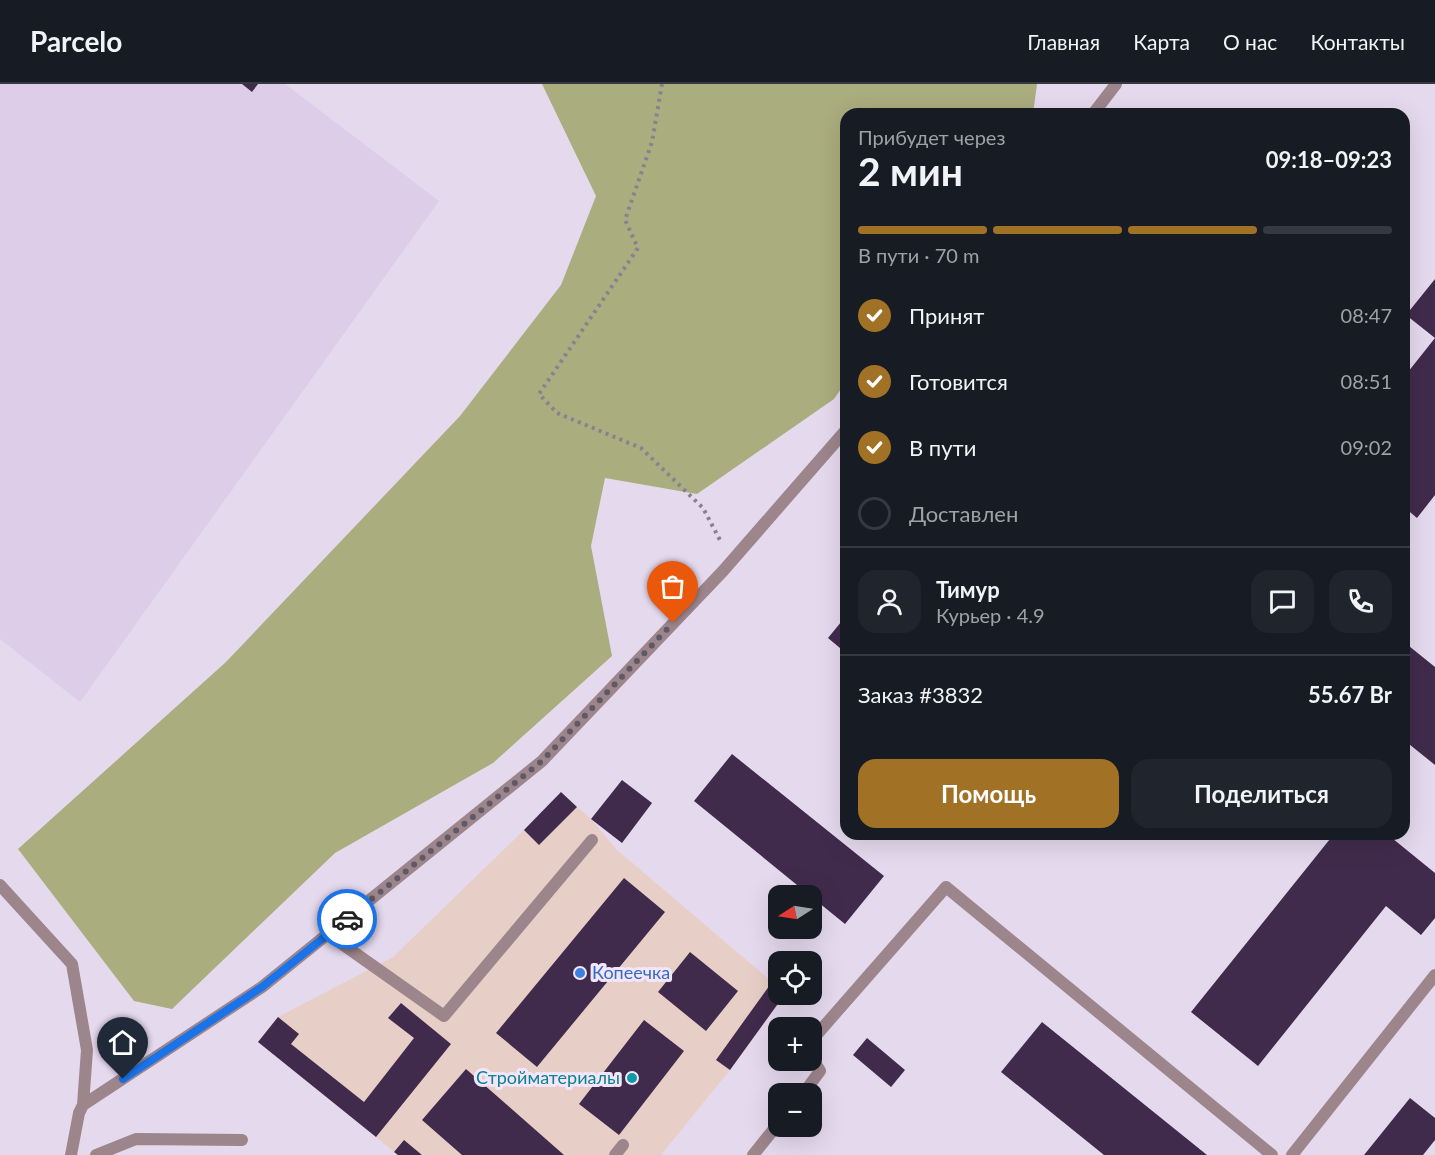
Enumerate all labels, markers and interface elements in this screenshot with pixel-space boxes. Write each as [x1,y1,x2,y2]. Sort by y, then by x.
text: Parcelo [30,24,122,58]
text: Главная [1027,29,1100,54]
text: Карта [1133,29,1190,54]
text: О нас [1223,29,1277,54]
text: Контакты [1310,29,1405,54]
text: Прибудет через [858,125,1005,149]
text: 09:18–09:23 [1266,146,1392,173]
text: 2 мин [858,148,963,194]
text: В пути · 70 m [858,243,979,267]
icon: check [858,299,891,332]
text: Принят [909,302,984,329]
text: 08:47 [1341,303,1392,327]
icon: check [858,365,891,398]
text: Готовится [909,368,1008,395]
text: 08:51 [1341,369,1392,393]
icon: check [858,431,891,464]
text: В пути [909,434,976,461]
text: 09:02 [1341,435,1392,459]
text: Доставлен [909,500,1018,527]
pin [647,561,698,623]
icon: bag [656,570,689,603]
button: person [858,570,921,633]
button: chat [1251,570,1314,633]
button: phone [1329,570,1392,633]
text: Тимур [936,576,1000,603]
text: Курьер · 4.9 [936,603,1045,627]
text: Заказ #3832 [858,681,983,708]
text: 55.67 Br [1308,681,1392,708]
button: Помощь [858,759,1119,828]
button: Поделиться [1131,759,1392,828]
north arrow [768,885,822,939]
map controls [768,885,822,1137]
courier [317,889,377,949]
icon: car [331,903,364,936]
button: locate [768,951,822,1005]
place label: Копеечка [592,961,670,983]
marker: Копеечка [573,966,587,980]
pin [97,1017,148,1079]
button: + [768,1017,822,1071]
icon: home [106,1026,139,1059]
place label: Стройматериалы [476,1066,620,1088]
marker: Стройматериалы [625,1071,639,1085]
button: − [768,1083,822,1137]

